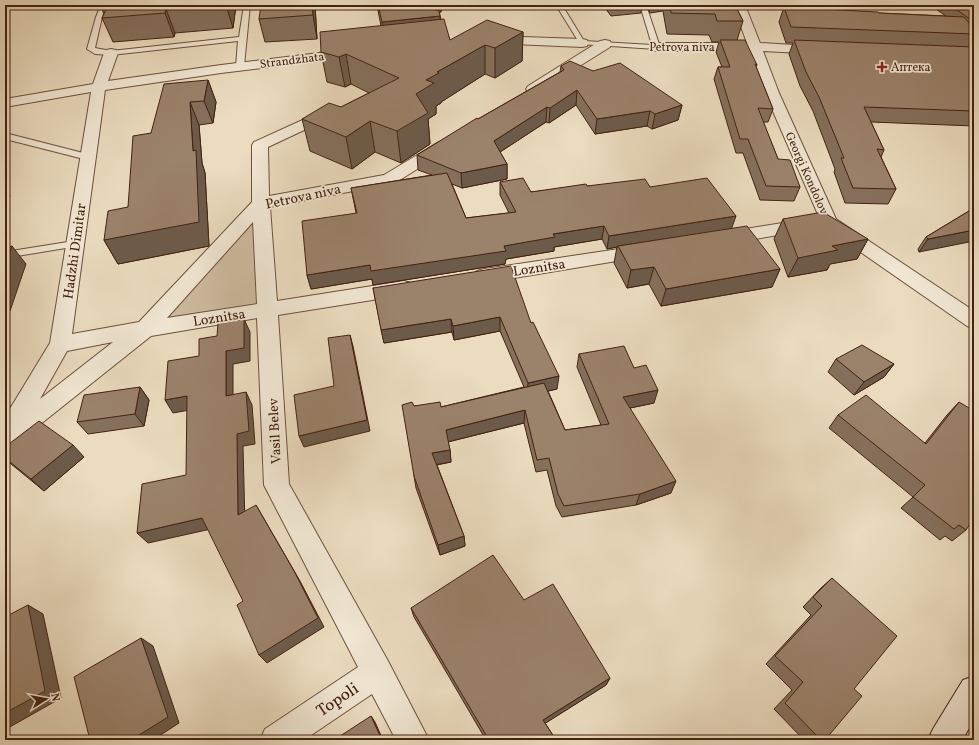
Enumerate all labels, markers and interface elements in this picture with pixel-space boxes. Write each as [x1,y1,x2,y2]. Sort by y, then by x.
street label: Petrova niva [649,40,715,56]
street label: Strandzhata [259,49,325,73]
place label: Аптека [891,60,930,76]
marker: Аптека [876,61,888,73]
street label: Georgi Kondolov [781,130,832,218]
street label: Petrova niva [264,180,343,215]
street label: Hadzhi Dimitar [59,202,92,300]
street label: Loznitsa [512,255,567,282]
street label: Loznitsa [192,305,247,332]
street label: Vasil Belev [264,397,287,464]
street label: Topoli [312,678,364,723]
north arrow [26,679,66,719]
text: N [46,692,62,703]

